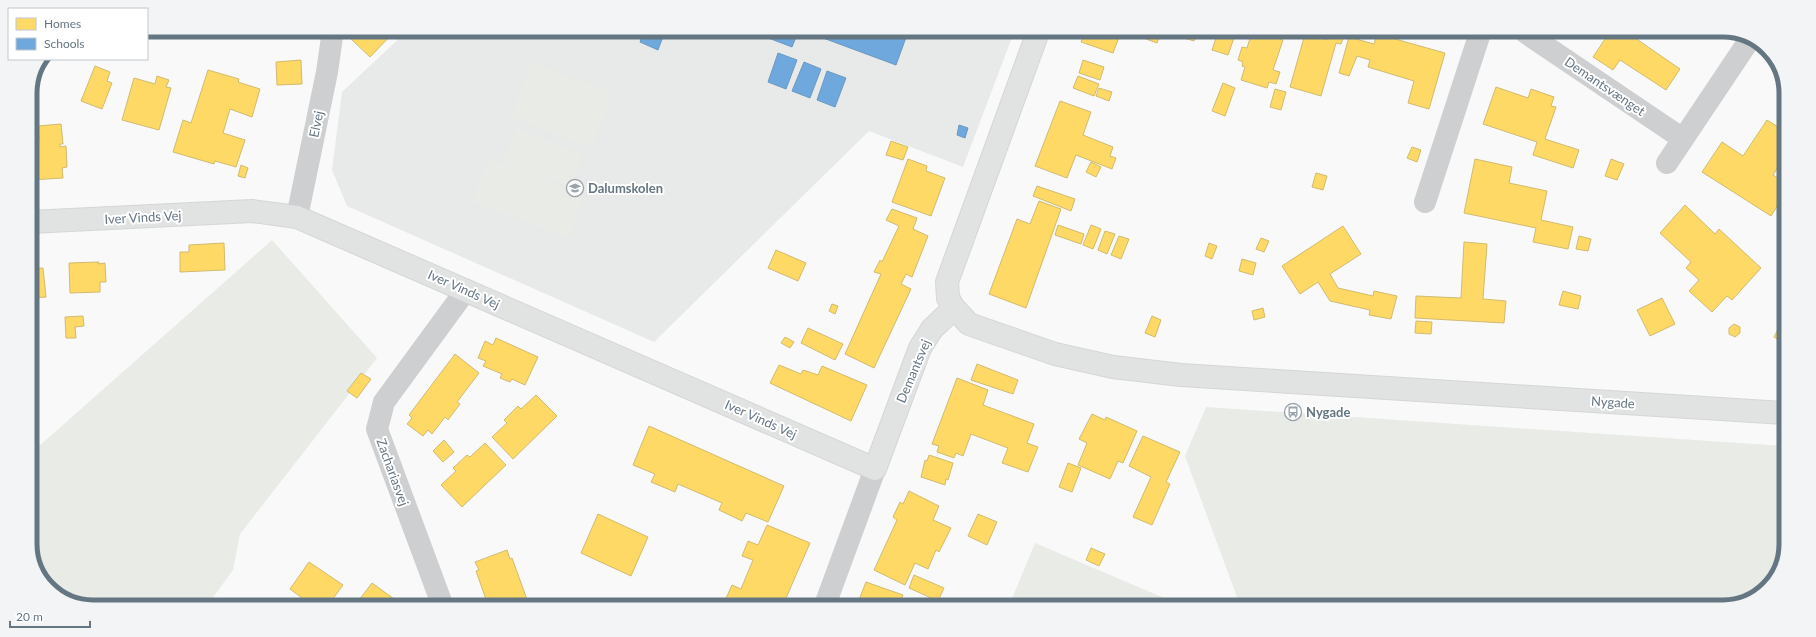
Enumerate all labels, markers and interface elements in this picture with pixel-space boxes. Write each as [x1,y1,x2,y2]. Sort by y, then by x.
legend [8,8,148,60]
text: Homes [44,16,81,31]
text: Schools [44,36,85,51]
street label: Demantsvænget [1562,53,1649,119]
street label: Elvej [305,109,327,139]
school or university icon: Dalumskolen [565,178,585,198]
place label: Dalumskolen [588,180,663,196]
street label: Iver Vinds Vej [104,207,182,227]
street label: Iver Vinds Vej [426,266,502,312]
street label: Demantsvej [892,337,934,405]
street label: Nygade [1591,392,1635,412]
street label: Iver Vinds Vej [723,396,799,442]
bus stop icon: Nygade [1283,402,1303,422]
place label: Nygade [1306,404,1350,420]
street label: Zachariasvej [373,436,413,508]
scale bar [10,603,90,629]
text: 20 m [16,609,43,624]

